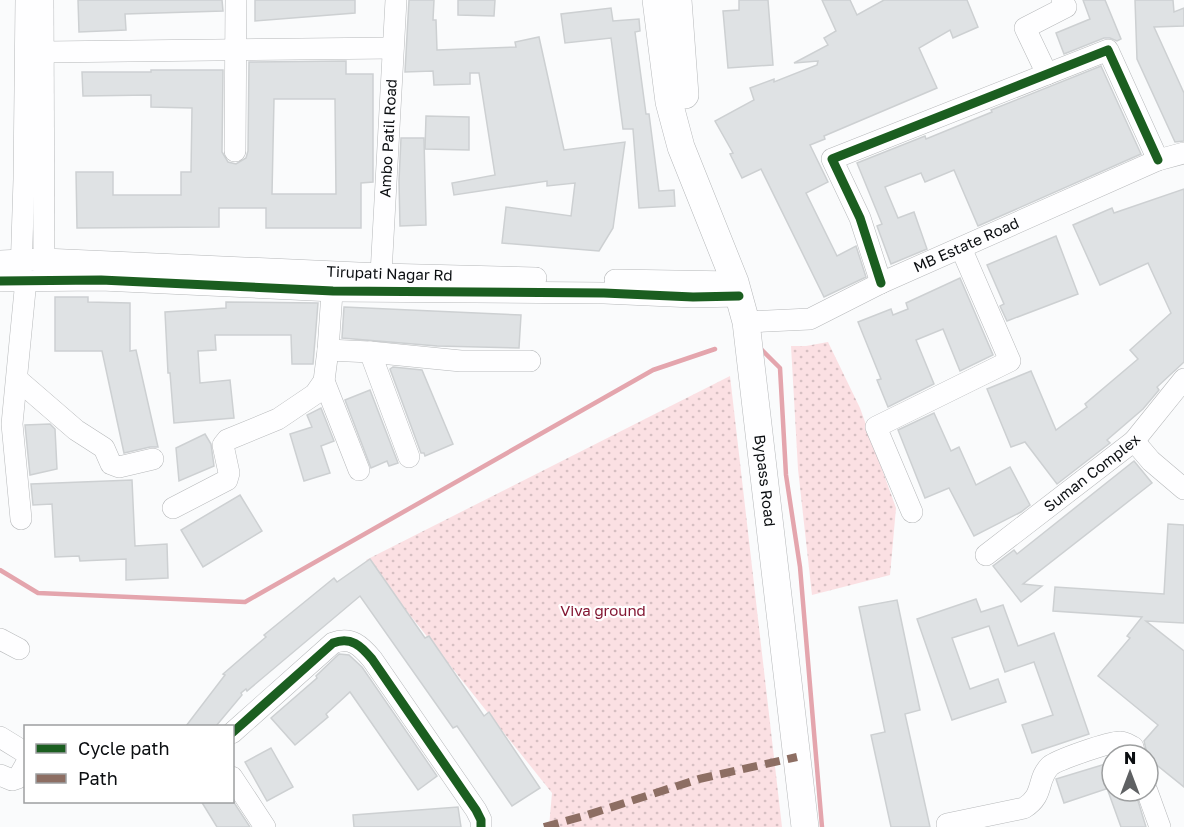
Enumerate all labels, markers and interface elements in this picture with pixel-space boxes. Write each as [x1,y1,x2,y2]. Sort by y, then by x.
street label: Ambo Patil Road [375,78,400,198]
street label: MB Estate Road [910,213,1021,275]
street label: Tirupati Nagar Rd [326,262,453,284]
street label: Suman Complex [1040,430,1144,515]
street label: Bypass Road [751,434,780,528]
park label: Viva ground [560,601,646,619]
legend [24,725,234,803]
text: Cycle path [78,737,170,759]
north arrow [1100,743,1160,803]
text: N [1124,748,1136,768]
text: Path [78,767,118,789]

